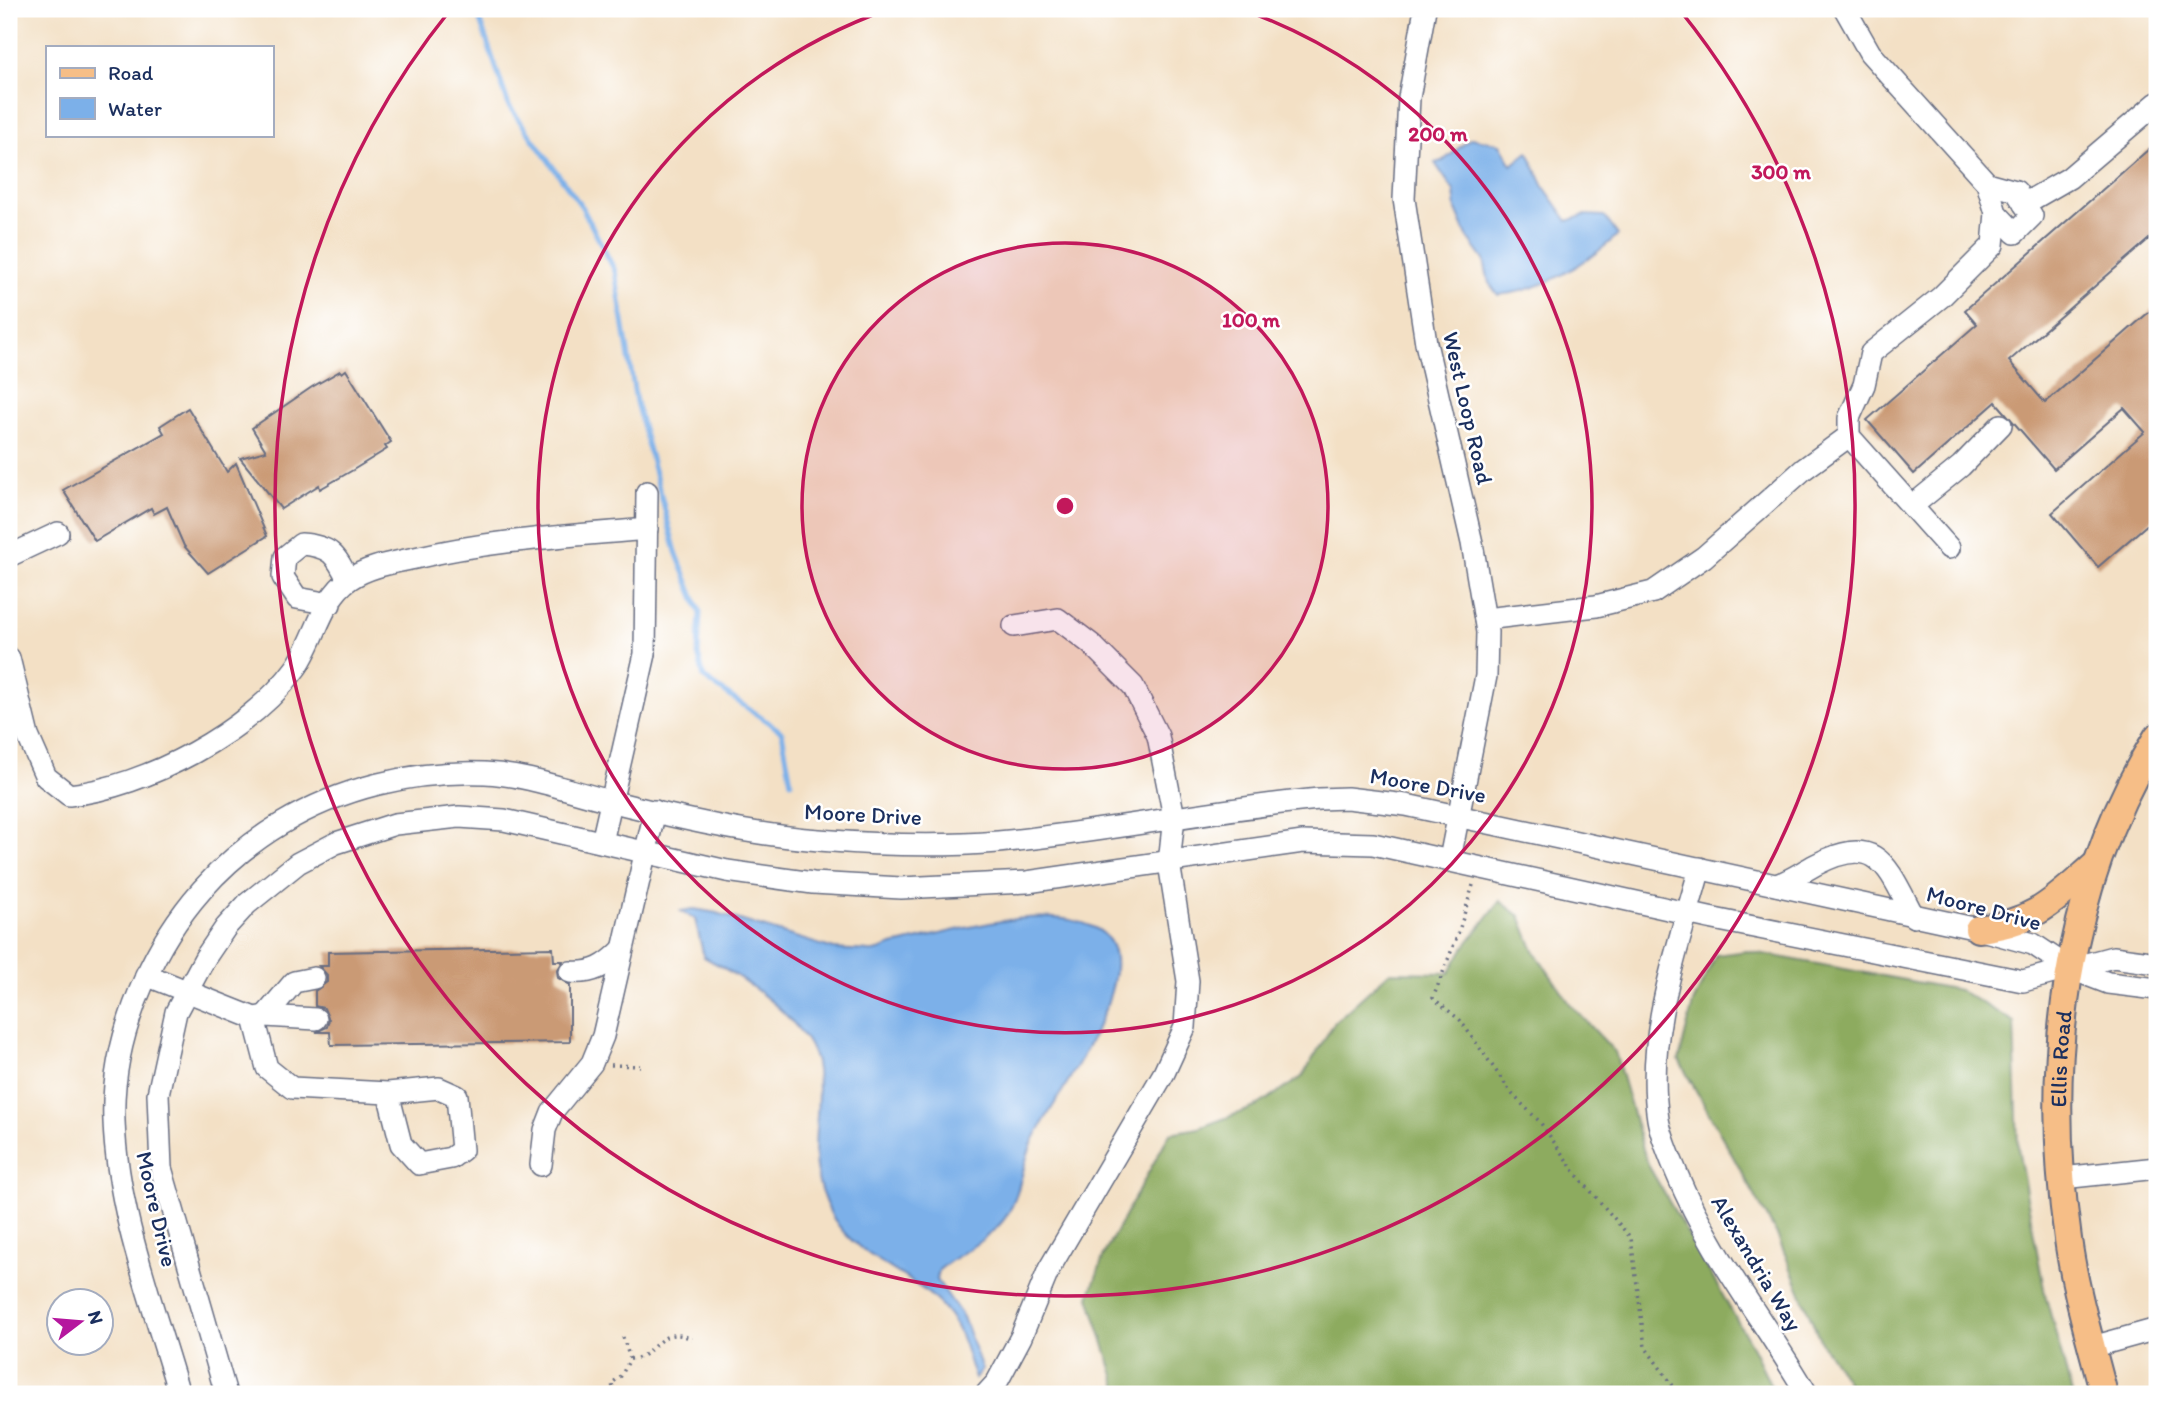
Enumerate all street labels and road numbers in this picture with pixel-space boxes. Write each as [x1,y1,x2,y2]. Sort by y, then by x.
street label: West Loop Road [1437,329,1499,488]
street label: Moore Drive [1368,761,1488,809]
street label: Moore Drive [804,797,922,831]
street label: Moore Drive [1924,879,2044,937]
street label: Ellis Road [2044,1008,2078,1107]
street label: Moore Drive [130,1149,184,1269]
street label: Alexandria Way [1705,1190,1809,1336]

